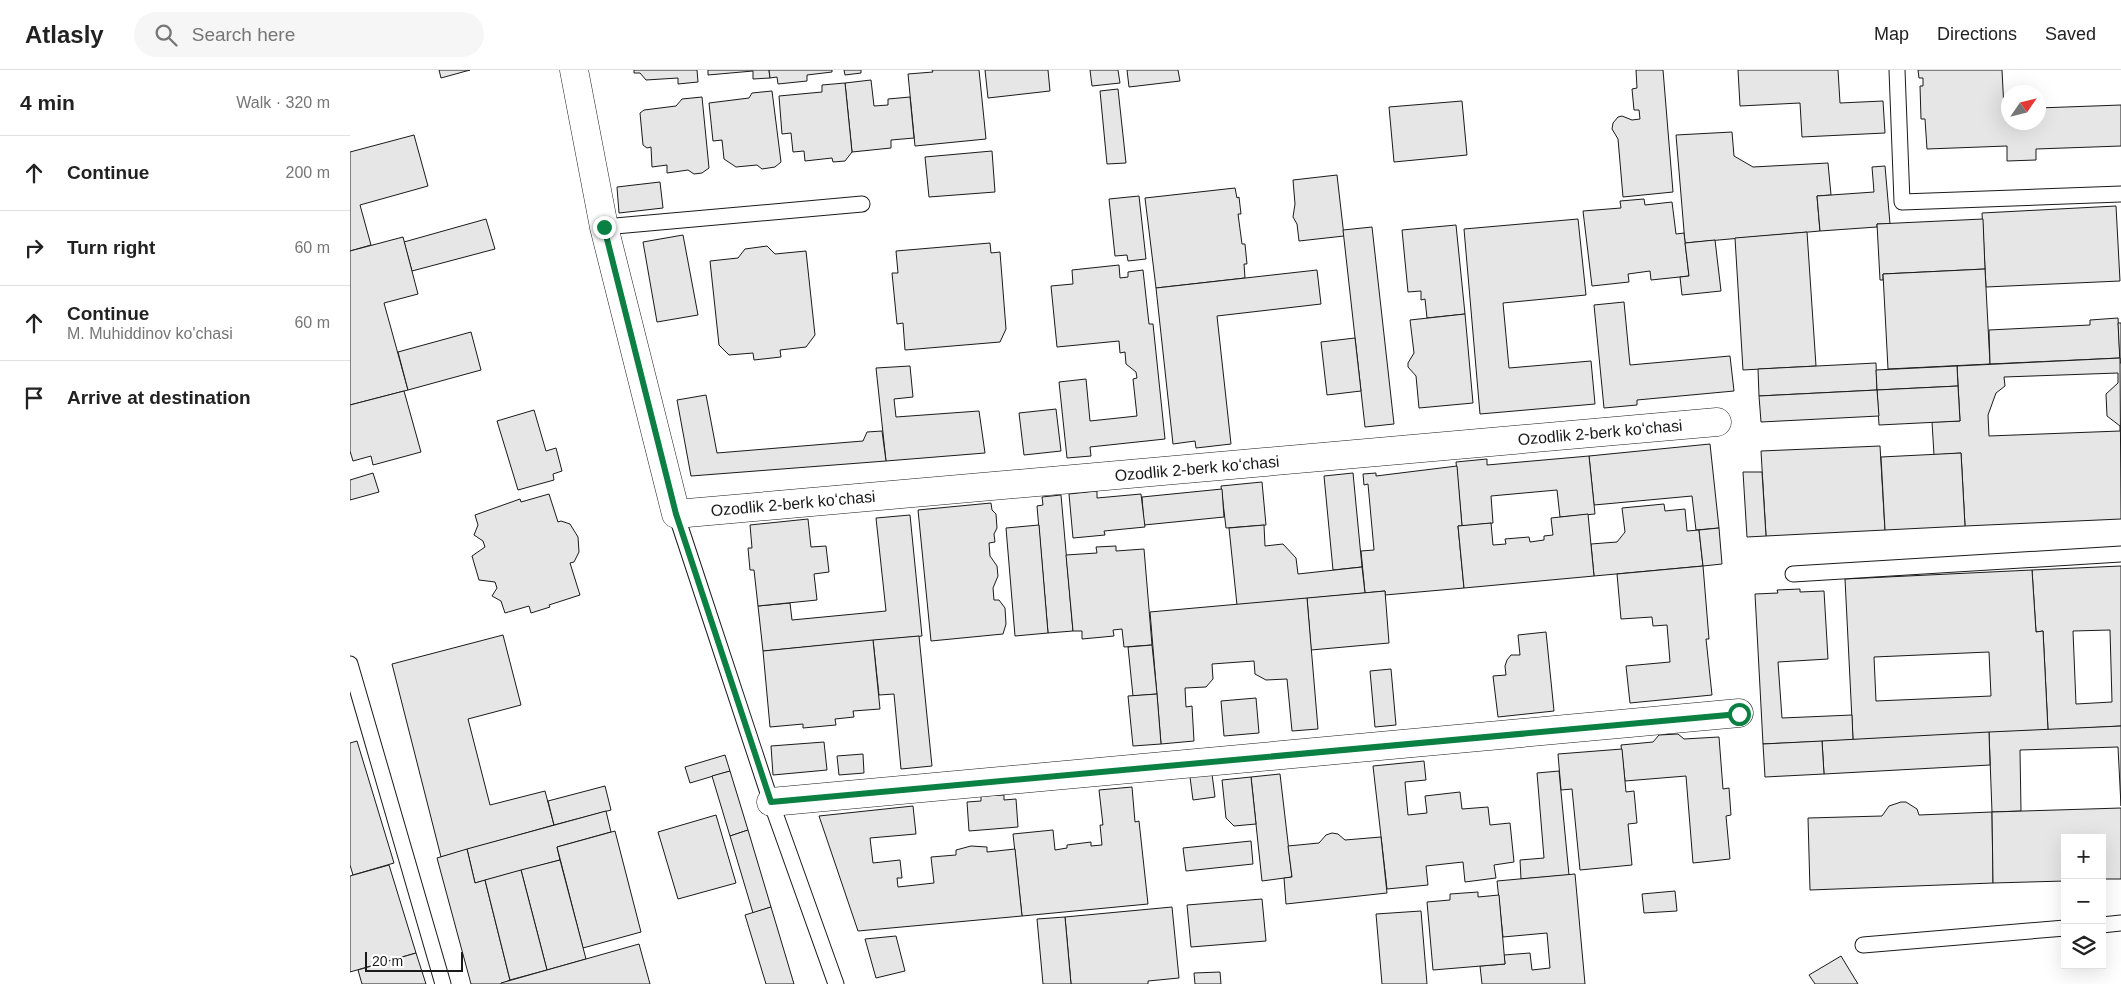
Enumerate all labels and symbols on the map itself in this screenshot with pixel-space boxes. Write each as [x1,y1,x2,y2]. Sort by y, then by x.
north arrow [2001,85,2046,130]
route end [593,216,616,239]
street label: Ozodlik 2-berk koʻchasi [1517,417,1683,448]
street label: Ozodlik 2-berk koʻchasi [1114,453,1280,484]
street label: Ozodlik 2-berk koʻchasi [710,488,876,519]
route start [1728,703,1751,726]
scale bar [365,949,462,972]

